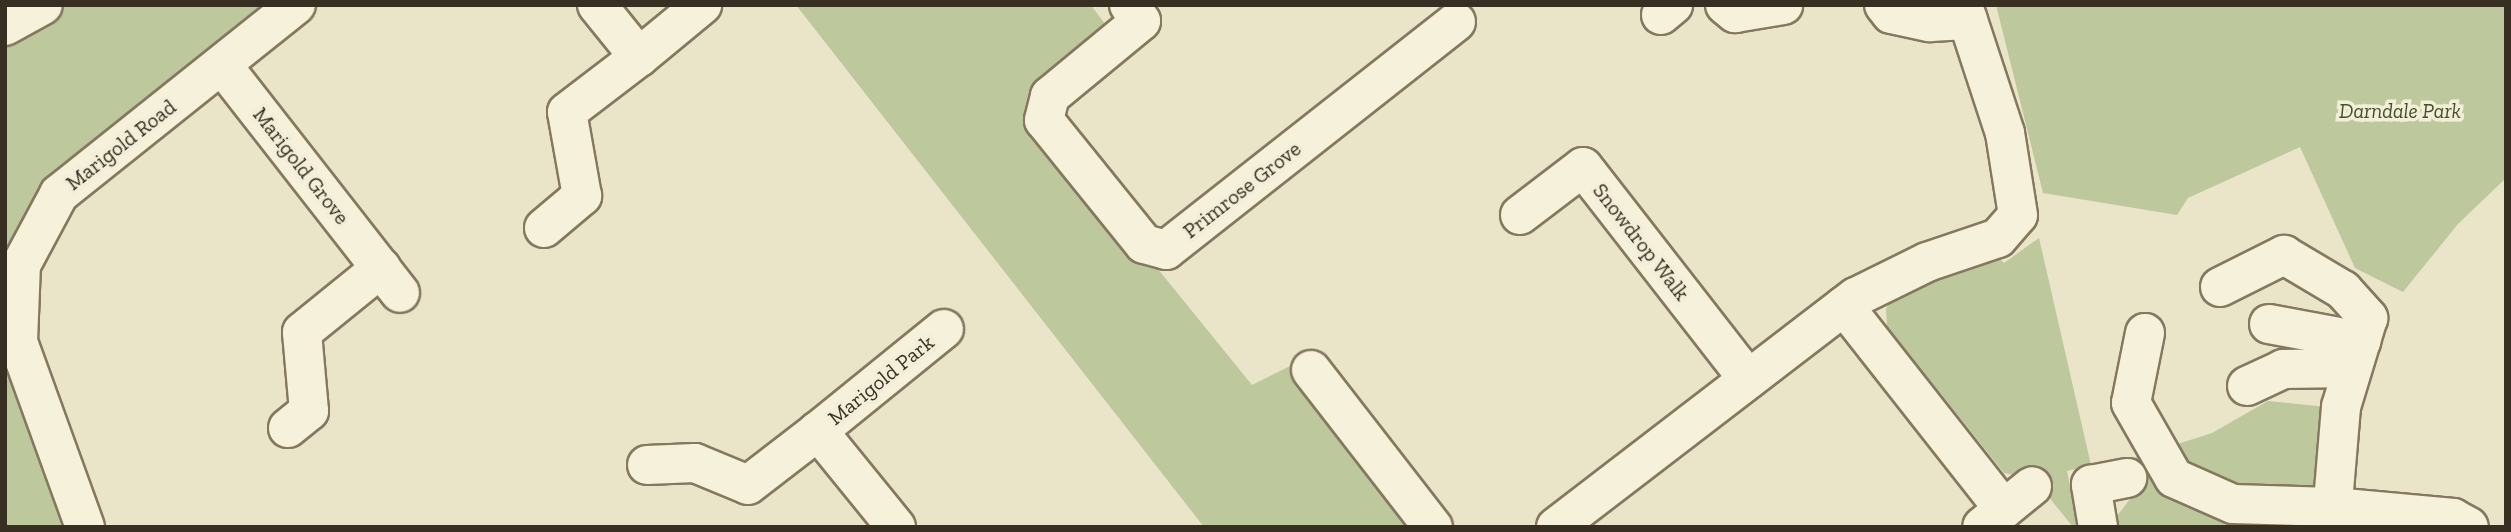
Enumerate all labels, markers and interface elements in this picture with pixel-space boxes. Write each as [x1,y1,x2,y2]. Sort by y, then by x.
street label: Marigold Road [61,94,181,196]
park label: Darndale Park [2339,98,2461,124]
street label: Marigold Grove [248,103,354,229]
street label: Primrose Grove [1178,136,1306,244]
street label: Snowdrop Walk [1587,178,1695,306]
street label: Marigold Park [823,330,939,430]

